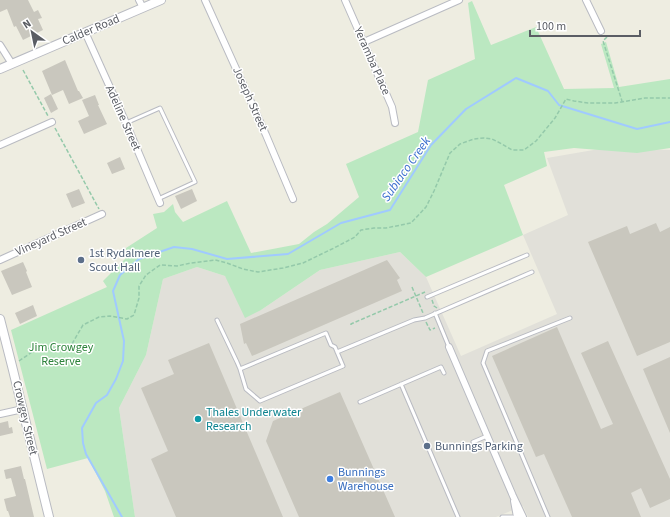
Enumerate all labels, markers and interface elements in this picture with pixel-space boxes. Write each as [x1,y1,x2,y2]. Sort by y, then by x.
street label: Calder Road [60,10,122,50]
north arrow [12,12,52,52]
scale bar [530,12,640,38]
text: N [20,16,34,32]
text: 100 m [536,18,566,35]
street label: Yeramba Place [349,23,395,98]
street label: Joseph Street [228,64,272,134]
street label: Adeline Street [101,83,145,153]
water label: Subiaco Creek [377,132,435,205]
street label: Vineyard Street [13,214,89,260]
place label: 1st Rydalmere Scout Hall [89,245,160,276]
marker: 1st Rydalmere Scout Hall [76,255,86,265]
park label: Jim Crowgey Reserve [29,339,94,370]
street label: Crowgey Street [8,379,42,457]
place label: Thales Underwater Research [206,404,302,435]
marker: Thales Underwater Research [193,414,203,424]
place label: Bunnings Parking [435,438,523,455]
marker: Bunnings Parking [422,441,432,451]
place label: Bunnings Warehouse [338,464,394,495]
marker: Bunnings Warehouse [325,474,335,484]

